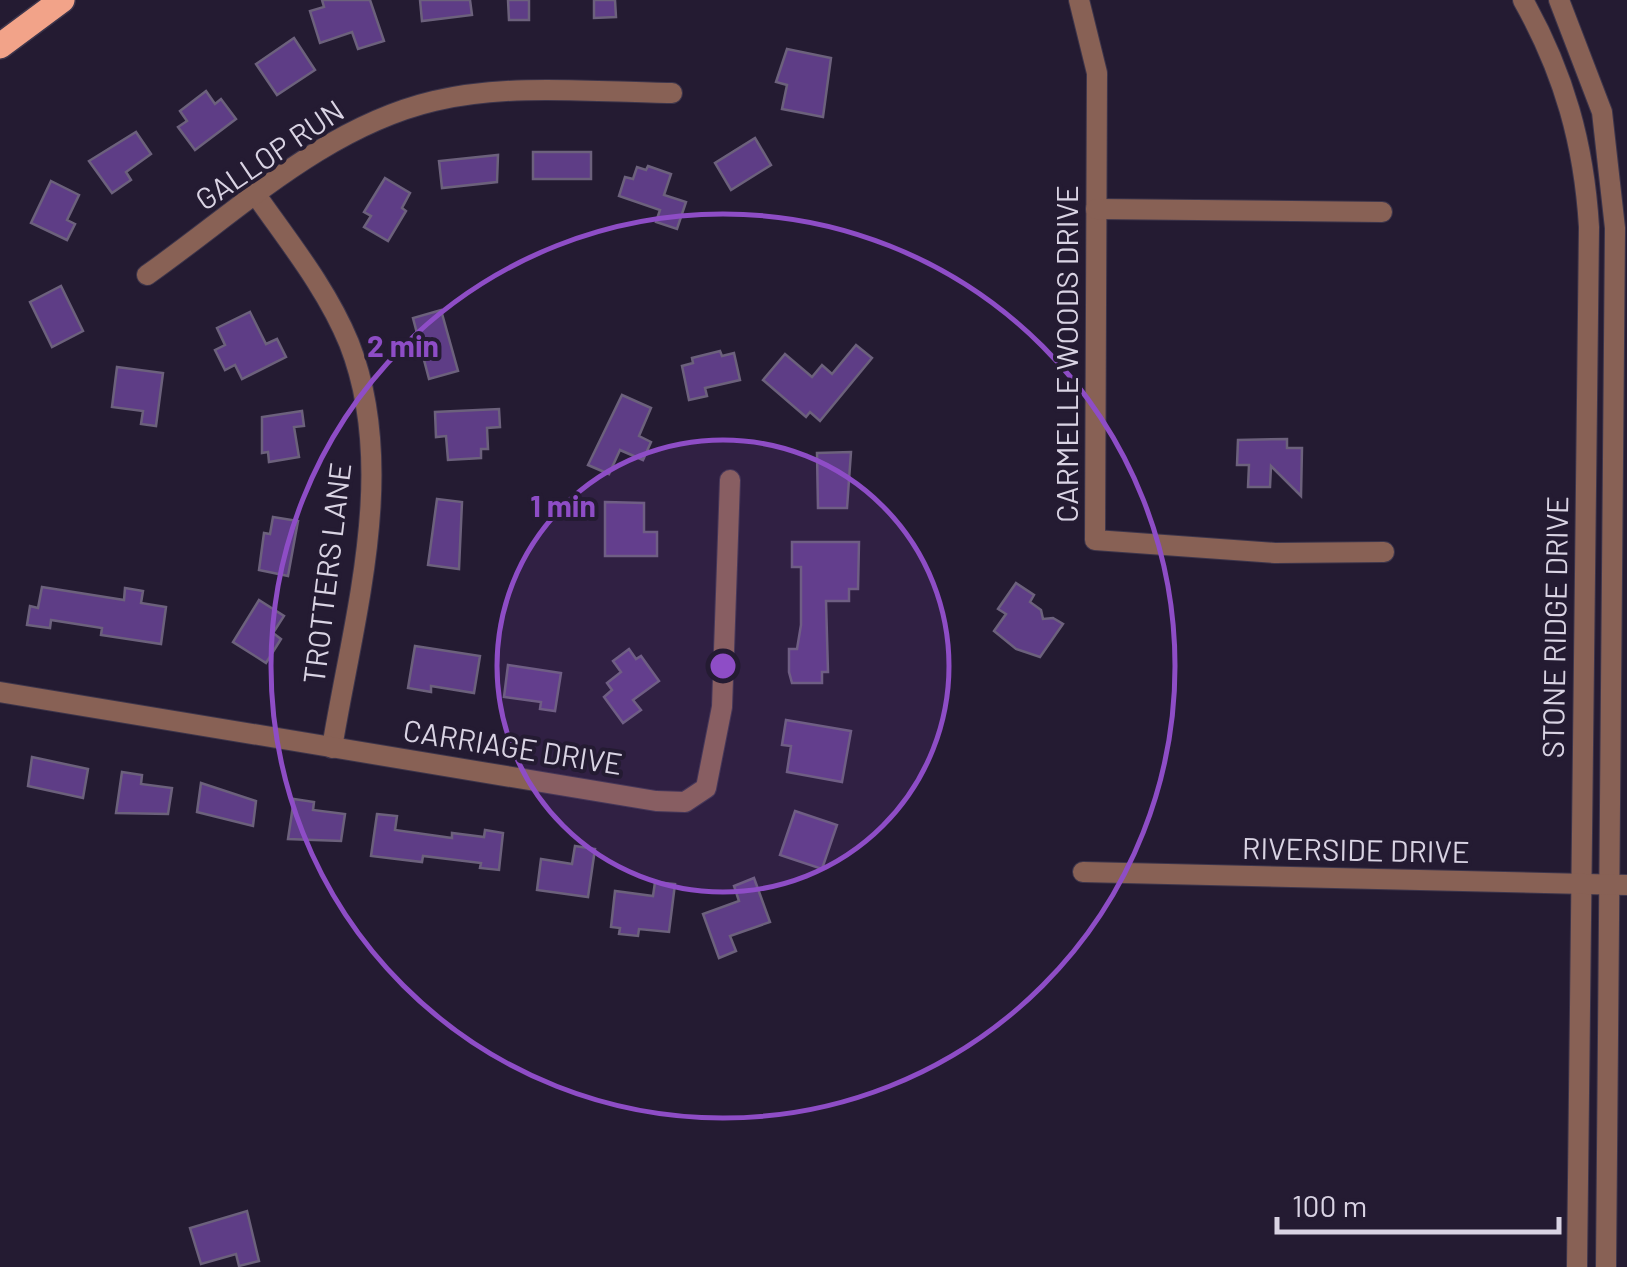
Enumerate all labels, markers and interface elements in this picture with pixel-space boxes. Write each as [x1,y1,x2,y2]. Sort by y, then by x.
street label: GALLOP RUN [188,91,350,217]
street label: CARMELLE WOODS DRIVE [1048,185,1084,523]
text: 2 min [367,327,439,363]
street label: TROTTERS LANE [295,460,357,686]
text: 1 min [530,487,596,523]
street label: STONE RIDGE DRIVE [1534,495,1574,759]
centre of rings [705,648,741,684]
street label: CARRIAGE DRIVE [401,711,625,781]
street label: RIVERSIDE DRIVE [1242,829,1470,869]
scale bar [1277,1172,1560,1234]
text: 100 m [1292,1187,1367,1223]

